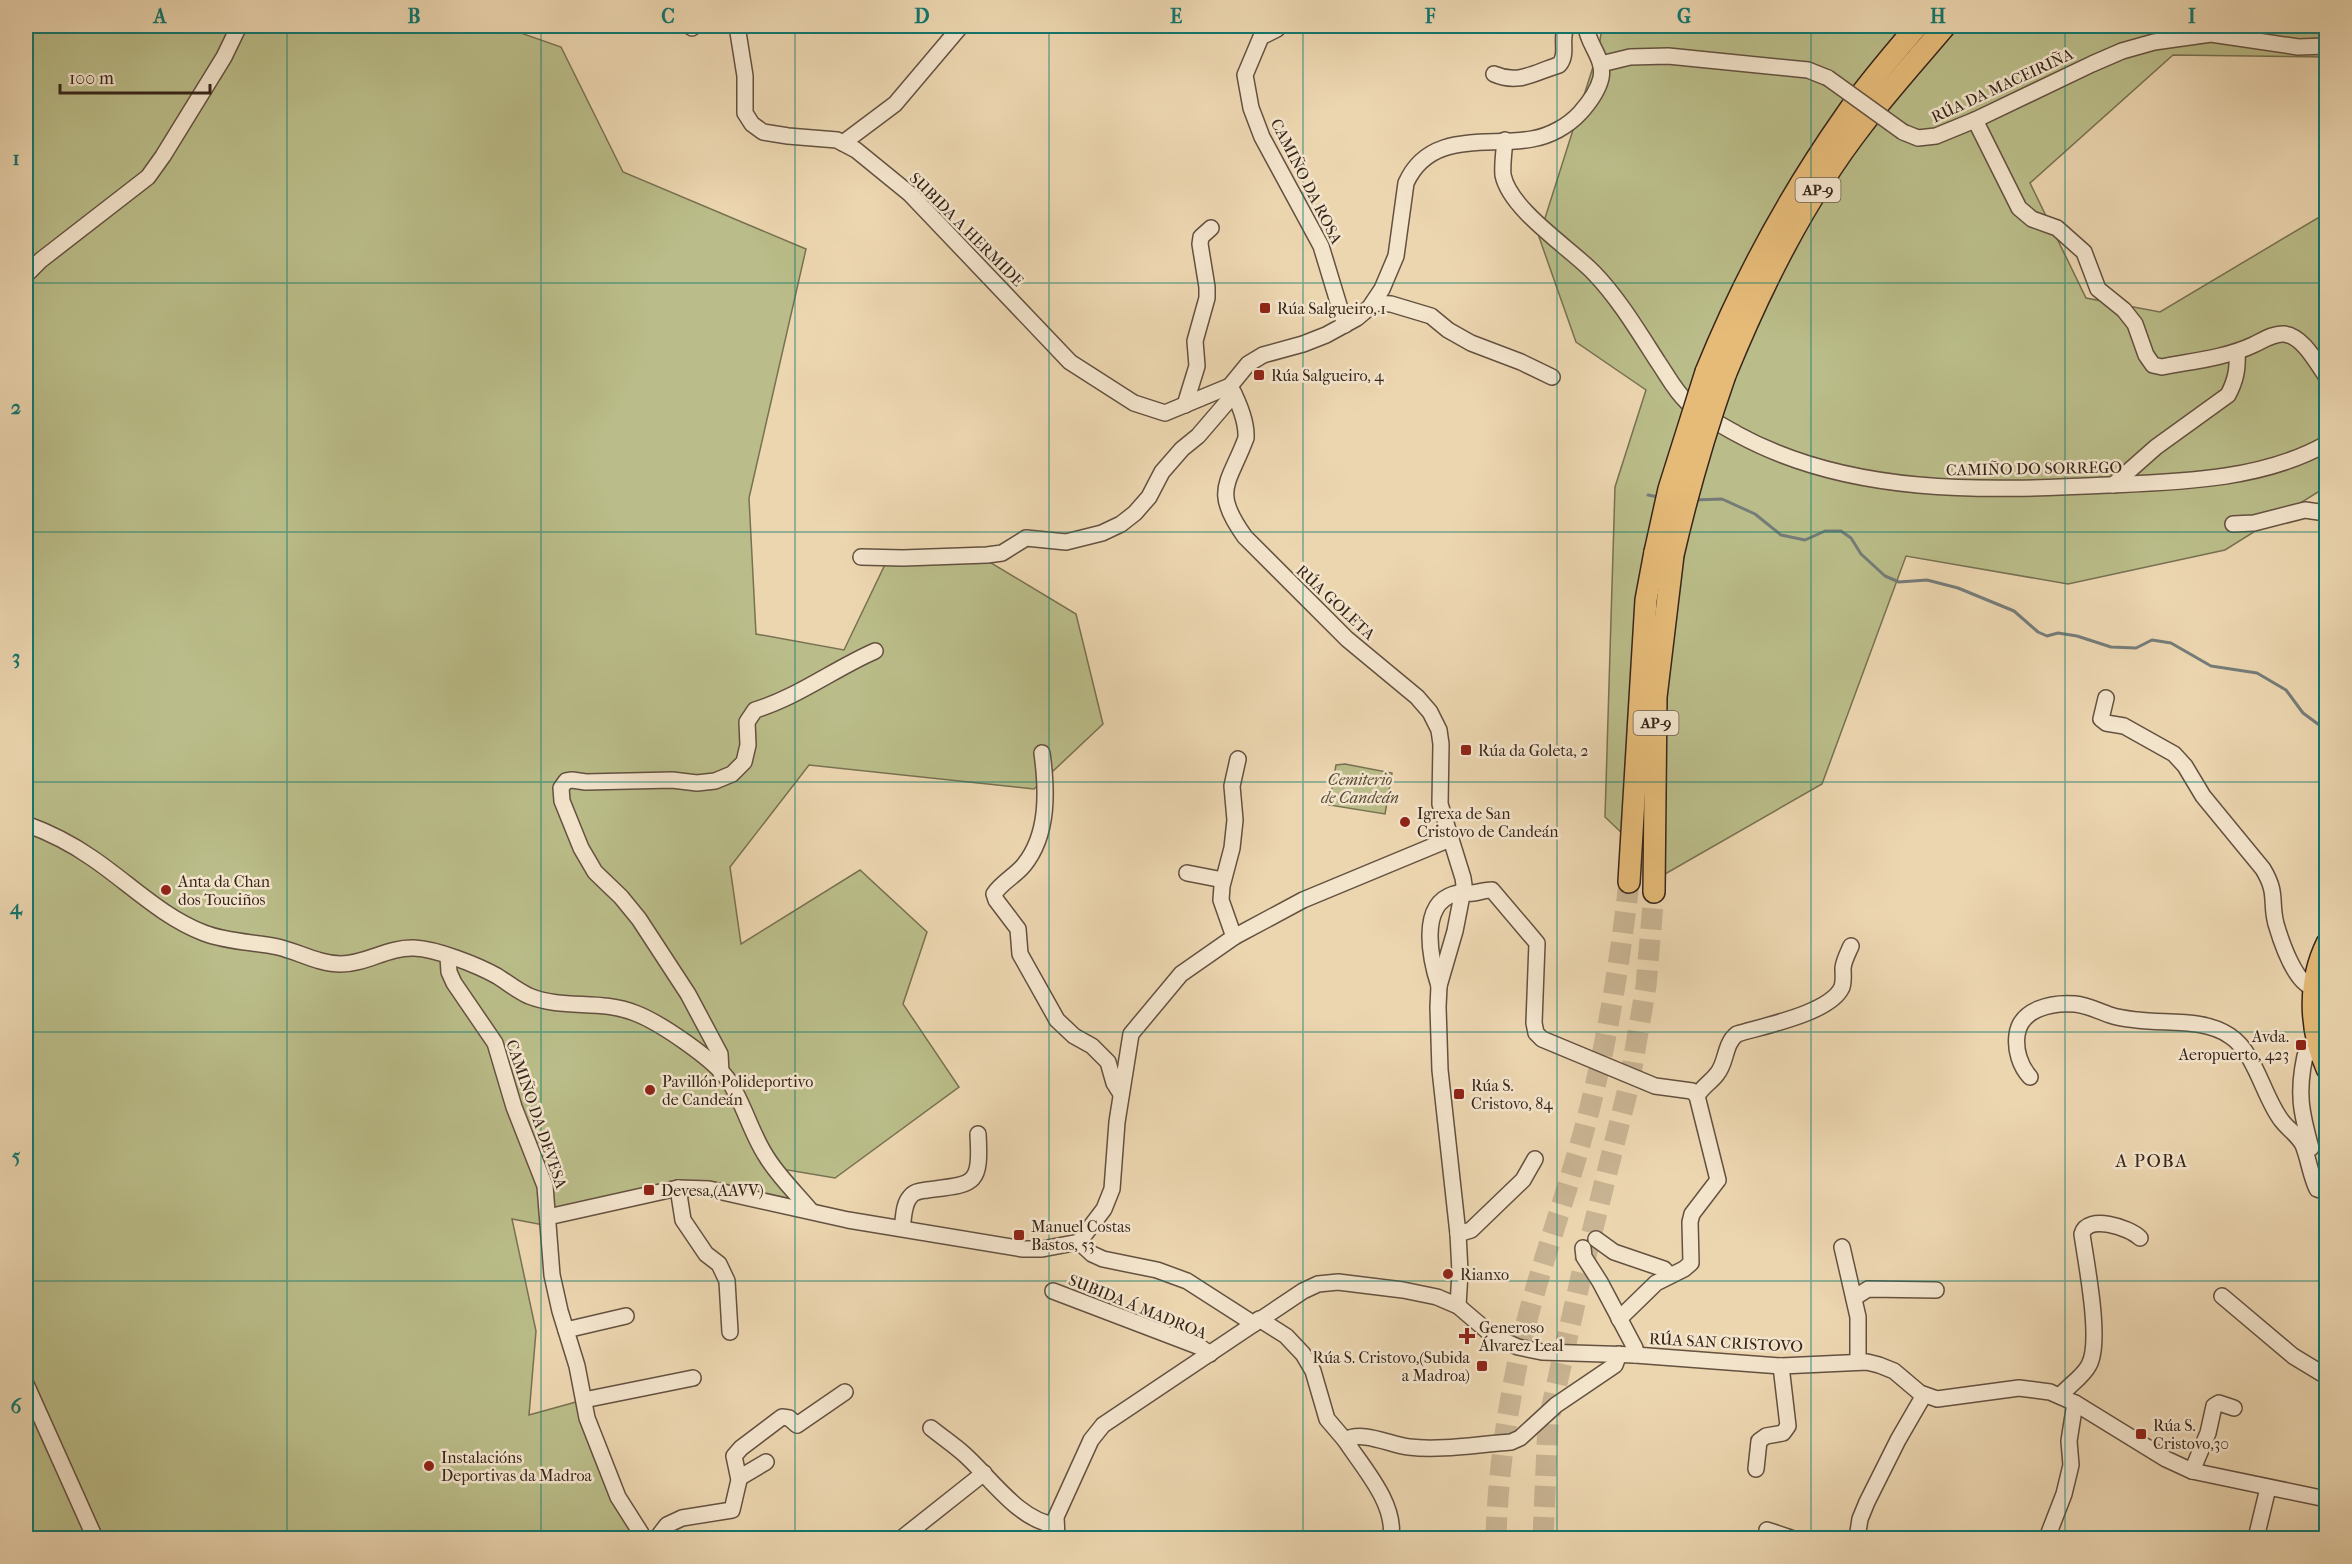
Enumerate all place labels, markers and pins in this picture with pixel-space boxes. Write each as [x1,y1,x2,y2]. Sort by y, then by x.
place label: Rúa Salgueiro, 1 [1277,299,1386,318]
marker: Rúa Salgueiro, 1 [1258,301,1272,315]
place label: Rúa Salgueiro, 4 [1271,366,1384,385]
marker: Rúa Salgueiro, 4 [1252,368,1266,382]
place label: Rúa da Goleta, 2 [1478,741,1589,760]
marker: Rúa da Goleta, 2 [1459,743,1473,757]
place label: Igrexa de San Cristovo de Candeán [1417,804,1559,841]
marker: Igrexa de San Cristovo de Candeán [1398,815,1412,829]
place label: Anta da Chan dos Touciños [177,872,271,909]
marker: Anta da Chan dos Touciños [159,883,173,897]
place label: Avda. Aeropuerto, 423 [2178,1027,2289,1064]
marker: Avda. Aeropuerto, 423 [2294,1038,2308,1052]
place label: Pavillón Polideportivo de Candeán [662,1072,813,1109]
place label: Rúa S. Cristovo, 84 [1471,1076,1553,1113]
marker: Pavillón Polideportivo de Candeán [643,1083,657,1097]
marker: Rúa S. Cristovo, 84 [1452,1087,1466,1101]
place label: Devesa,(AAVV) [661,1181,764,1200]
marker: Devesa,(AAVV) [642,1183,656,1197]
place label: Manuel Costas Bastos, 53 [1031,1217,1131,1254]
marker: Manuel Costas Bastos, 53 [1012,1228,1026,1242]
place label: Rianxo [1460,1265,1509,1284]
marker: Rianxo [1441,1267,1455,1281]
place label: Generoso Álvarez Leal [1478,1318,1564,1355]
marker: Generoso Álvarez Leal [1460,1329,1474,1343]
place label: Rúa S. Cristovo,(Subida a Madroa) [1313,1348,1471,1385]
marker: Rúa S. Cristovo,(Subida a Madroa) [1475,1359,1489,1373]
place label: Rúa S. Cristovo,30 [2153,1416,2229,1453]
marker: Rúa S. Cristovo,30 [2134,1427,2148,1441]
place label: Instalacións Deportivas da Madroa [441,1448,593,1485]
marker: Instalacións Deportivas da Madroa [422,1459,436,1473]

